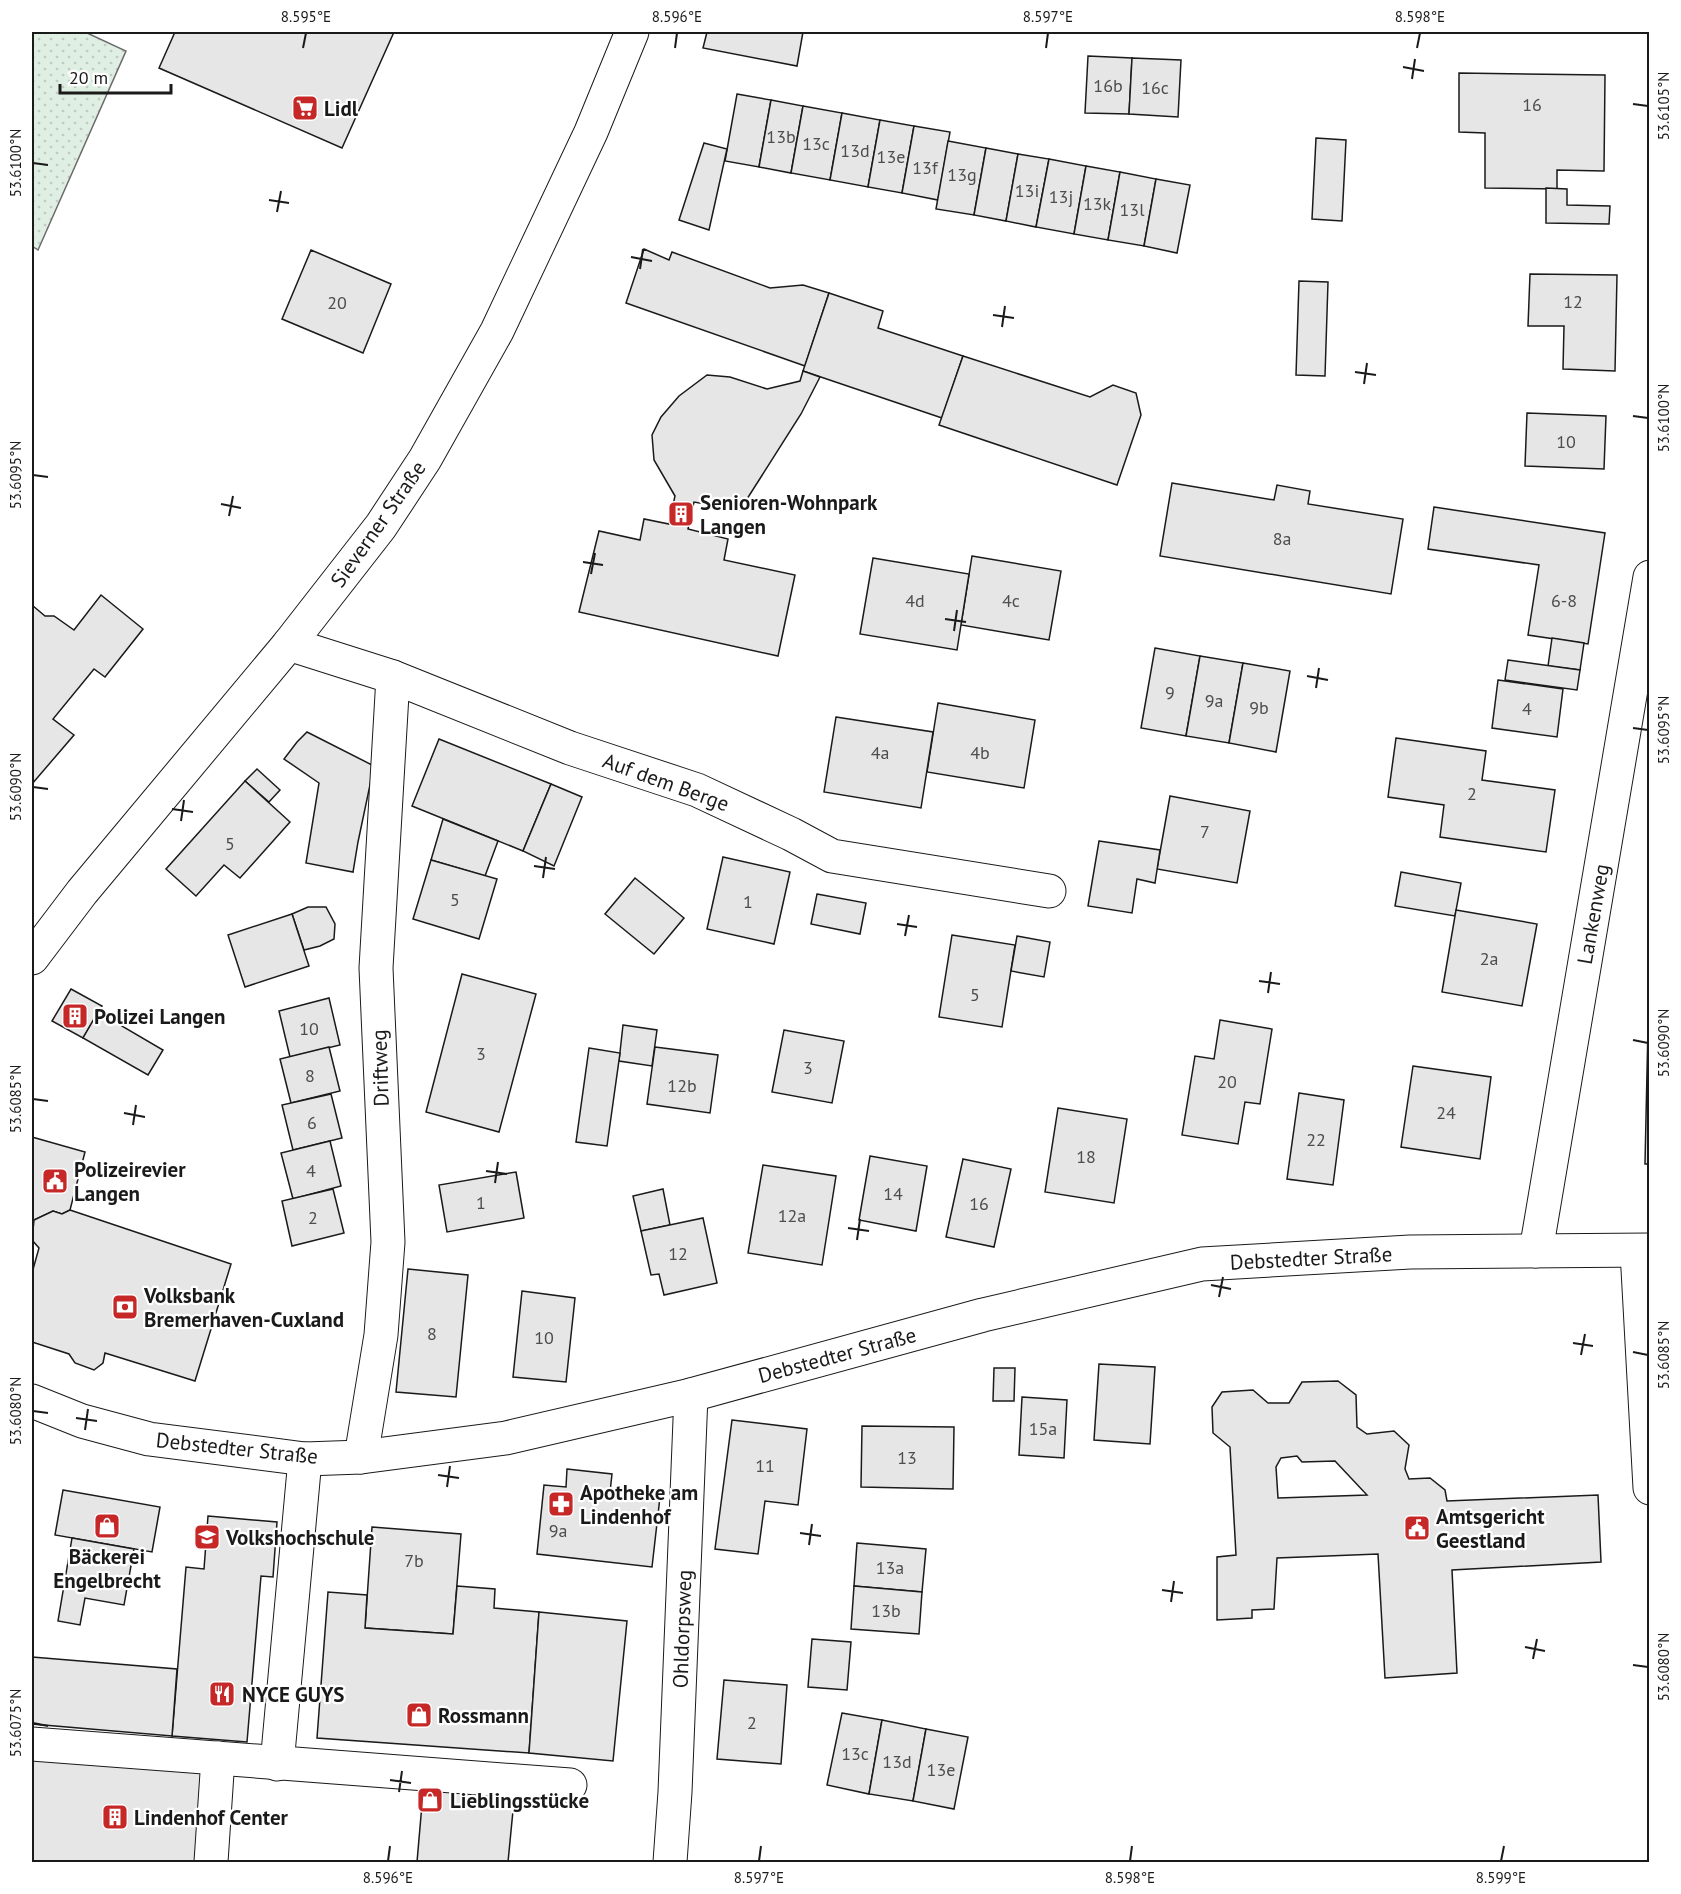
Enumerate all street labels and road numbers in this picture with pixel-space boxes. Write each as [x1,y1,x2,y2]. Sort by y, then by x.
street label: Sieverner Straße [324,455,432,593]
street label: Auf dem Berge [599,747,733,817]
street label: Lankenweg [1571,862,1615,966]
street label: Driftweg [365,1029,395,1107]
street label: Debstedter Straße [1229,1240,1393,1276]
street label: Debstedter Straße [755,1321,919,1389]
street label: Debstedter Straße [155,1426,319,1470]
street label: Ohldorpsweg [666,1569,698,1689]

